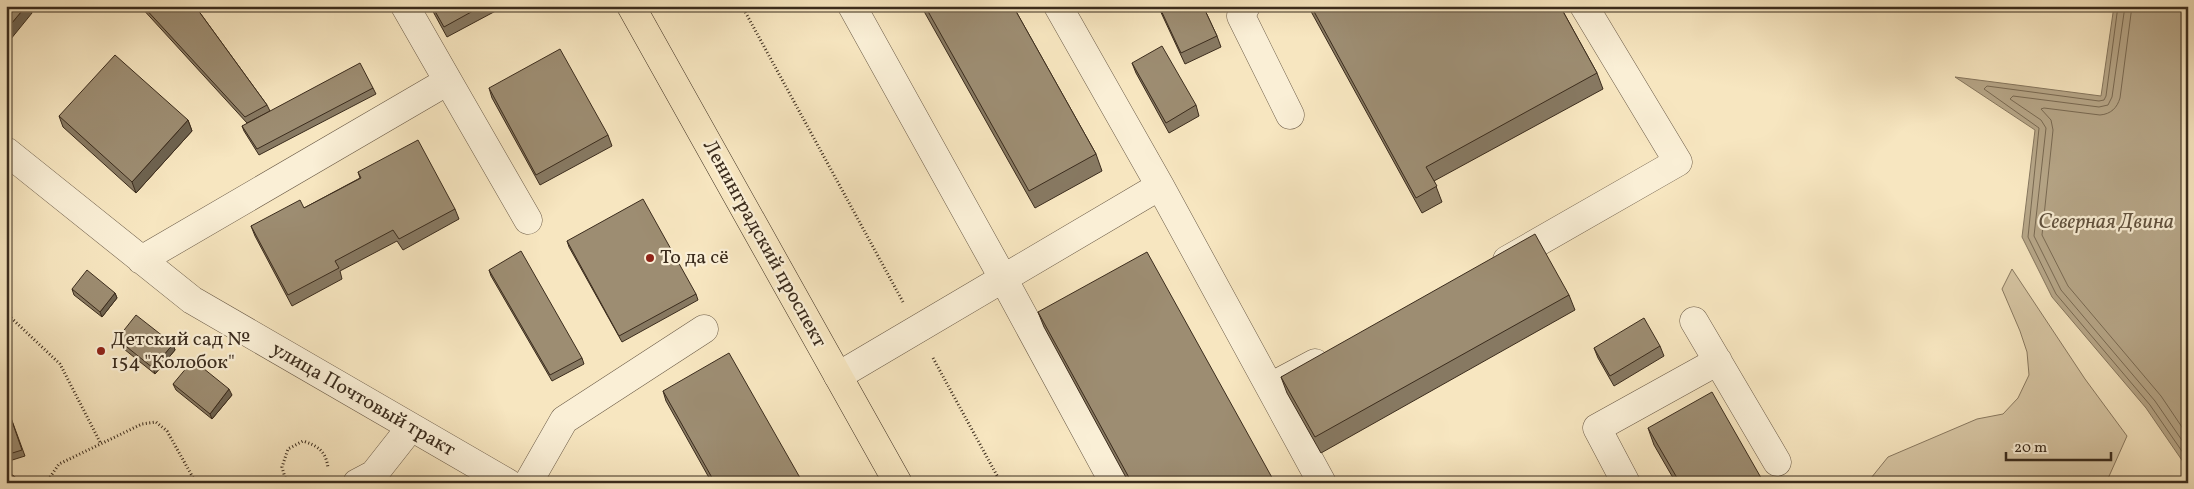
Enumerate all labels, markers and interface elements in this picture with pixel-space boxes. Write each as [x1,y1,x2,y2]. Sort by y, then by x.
street label: Ленинградский проспект [695,135,833,353]
water label: Северная Двина [2038,208,2174,237]
place label: То да сё [660,244,729,272]
marker: То да сё [644,252,656,264]
place label: Детский сад № 154 "Колобок" [111,326,250,377]
street label: улица Почтовый тракт [266,336,460,464]
marker: Детский сад № 154 "Колобок" [95,345,107,357]
scale bar [2006,429,2112,461]
text: 20 m [2014,438,2047,459]

